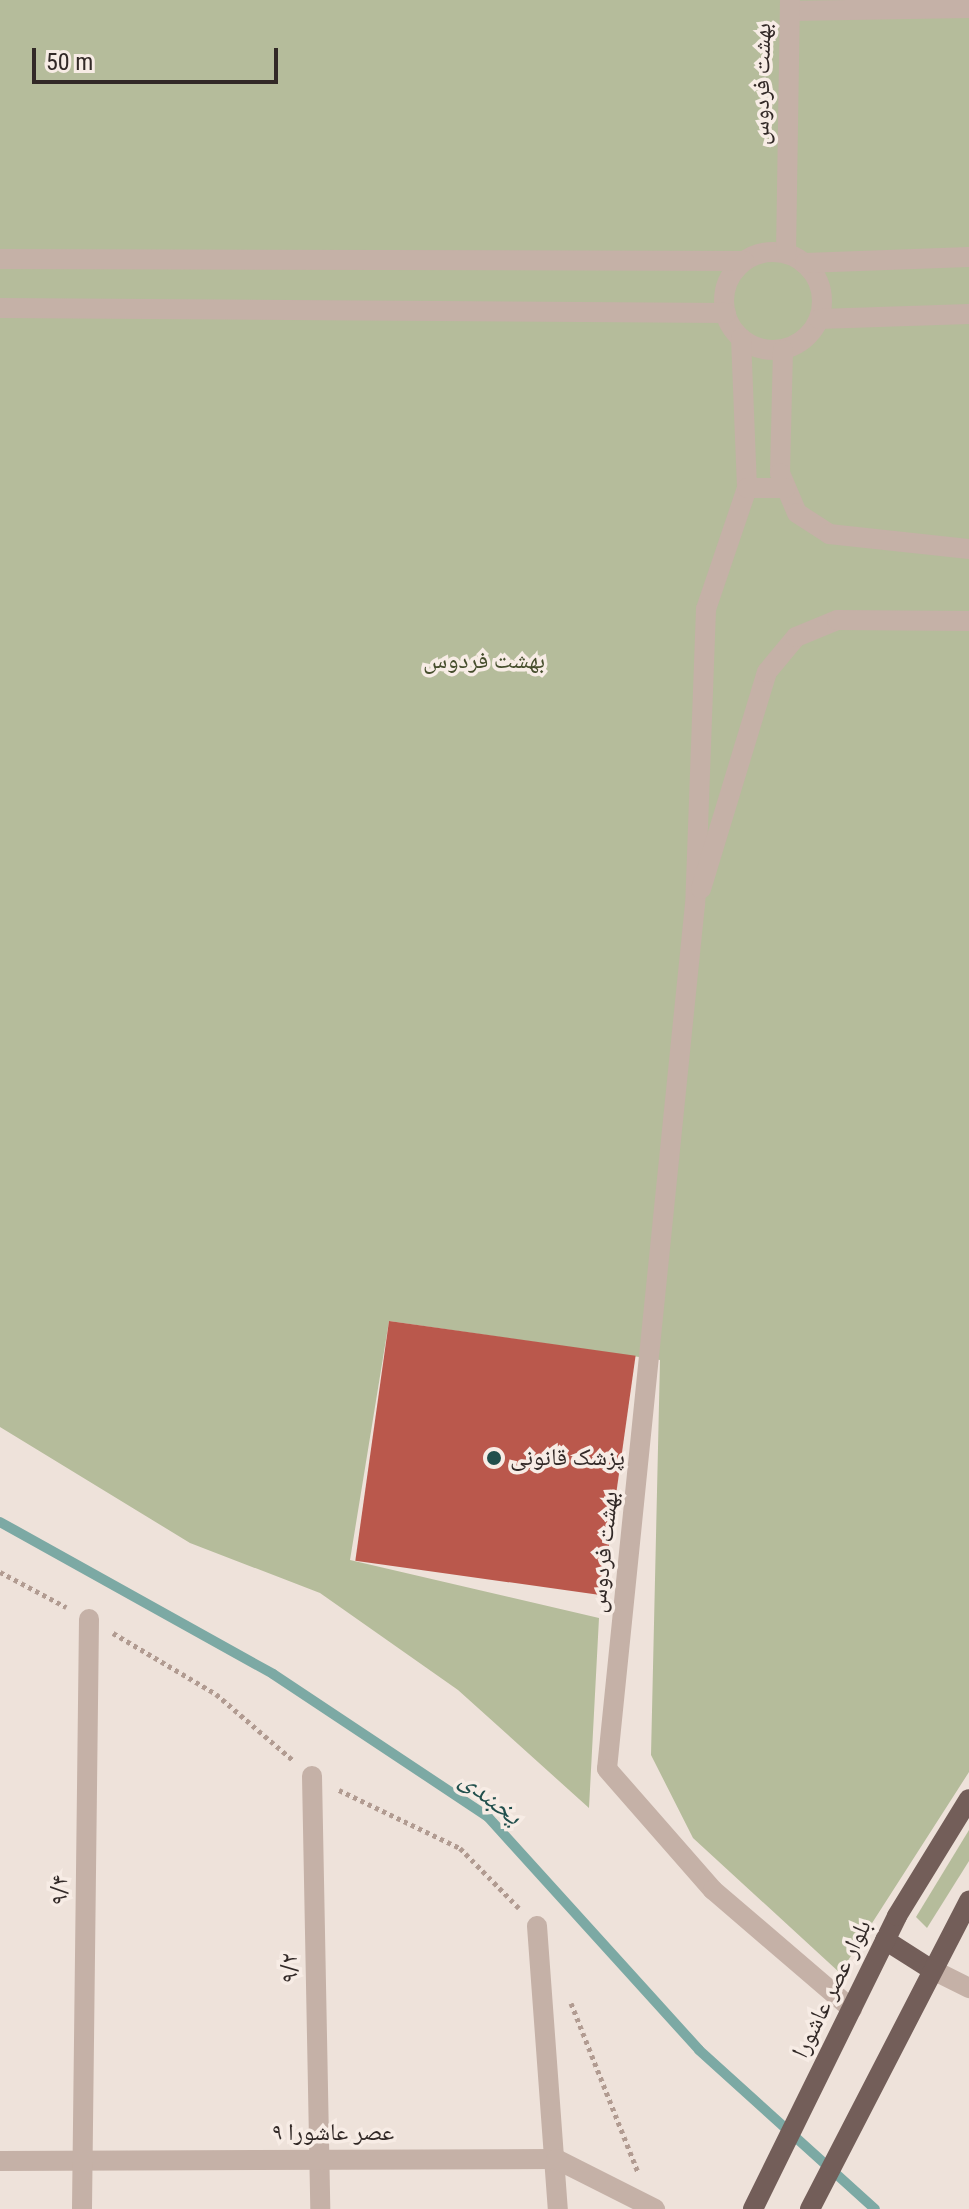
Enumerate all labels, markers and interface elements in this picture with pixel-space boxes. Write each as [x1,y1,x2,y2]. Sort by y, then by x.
street label: بهشت فردوس [747,23,777,145]
scale bar [36,32,282,82]
text: 50 m [46,48,93,76]
park label: بهشت فردوس [423,647,545,675]
place label: پزشک قانونی [510,1444,625,1472]
marker: پزشک قانونی [485,1449,503,1467]
street label: بهشت فردوس [583,1490,625,1614]
water label: یخبندی [454,1764,528,1832]
street label: ۹/۴ [45,1875,75,1905]
street label: بلوار عصر عاشورا [786,1915,878,2063]
street label: ۹/۲ [275,1953,305,1983]
street label: عصر عاشورا ۹ [272,2119,394,2147]

